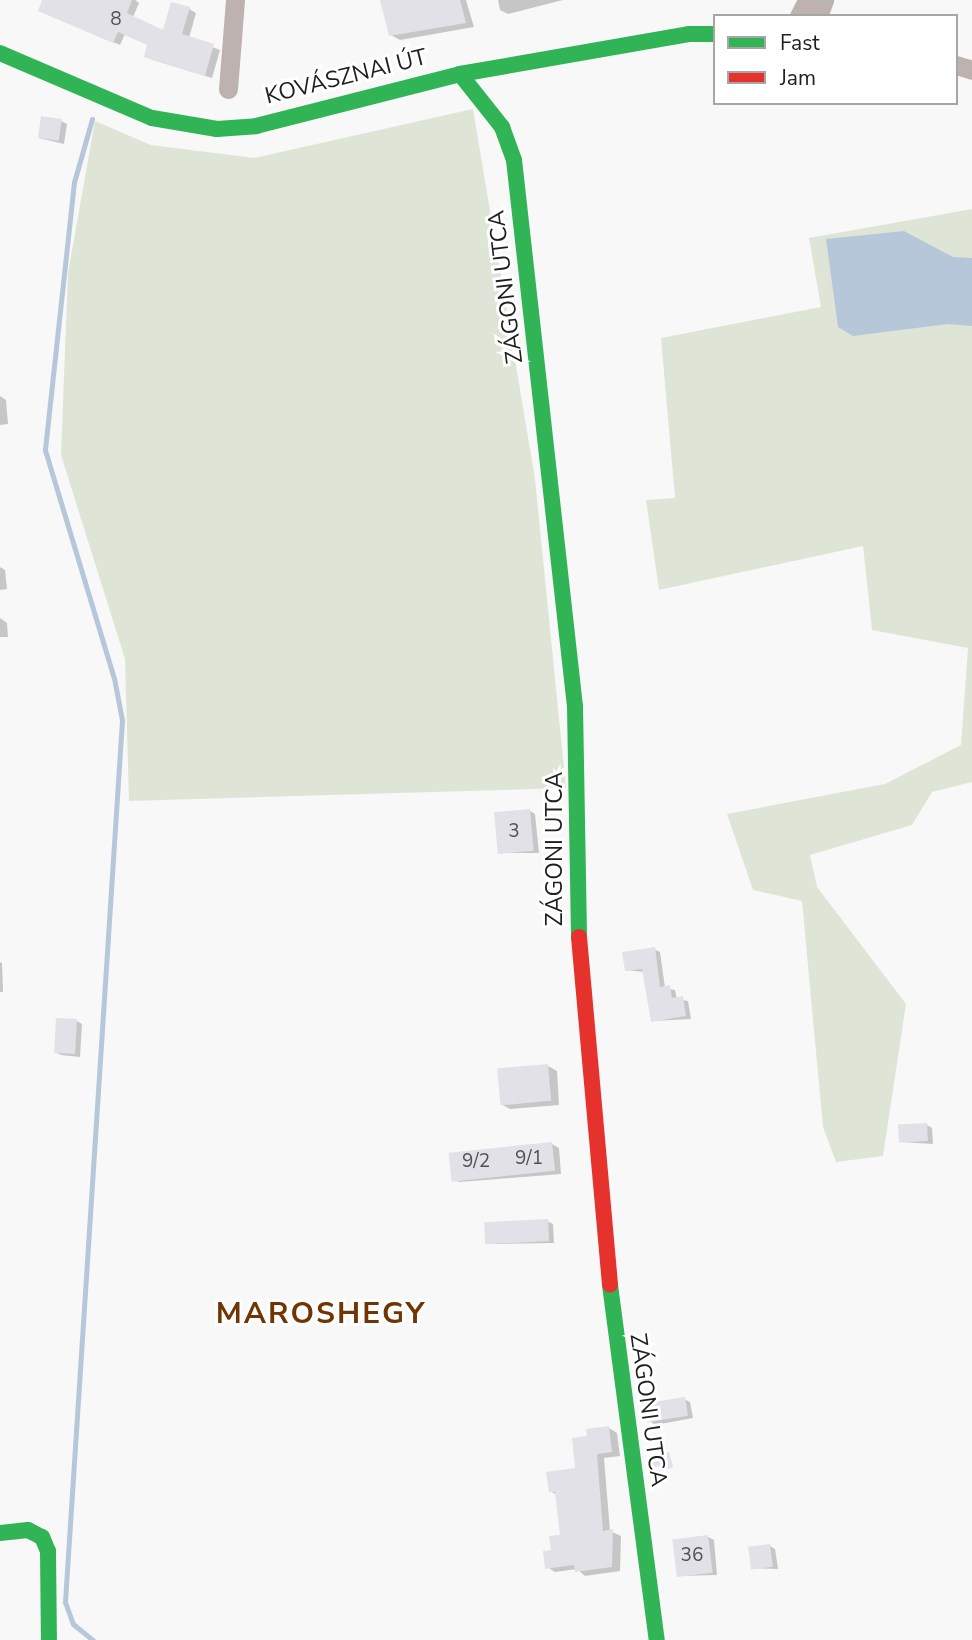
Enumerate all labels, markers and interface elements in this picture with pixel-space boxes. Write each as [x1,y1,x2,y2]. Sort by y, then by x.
house number: 8 [110,9,122,31]
legend [713,14,958,105]
text: Fast [780,29,820,57]
street label: KOVÁSZNAI ÚT [262,44,430,110]
text: Jam [780,64,816,92]
street label: ZÁGONI UTCA [483,209,529,365]
street label: ZÁGONI UTCA [541,772,569,926]
house number: 3 [508,821,520,843]
house number: 9/1 [515,1148,543,1170]
house number: 9/2 [462,1151,490,1173]
district label: MAROSHEGY [217,1296,425,1332]
street label: ZÁGONI UTCA [624,1332,672,1488]
house number: 36 [681,1545,703,1567]

